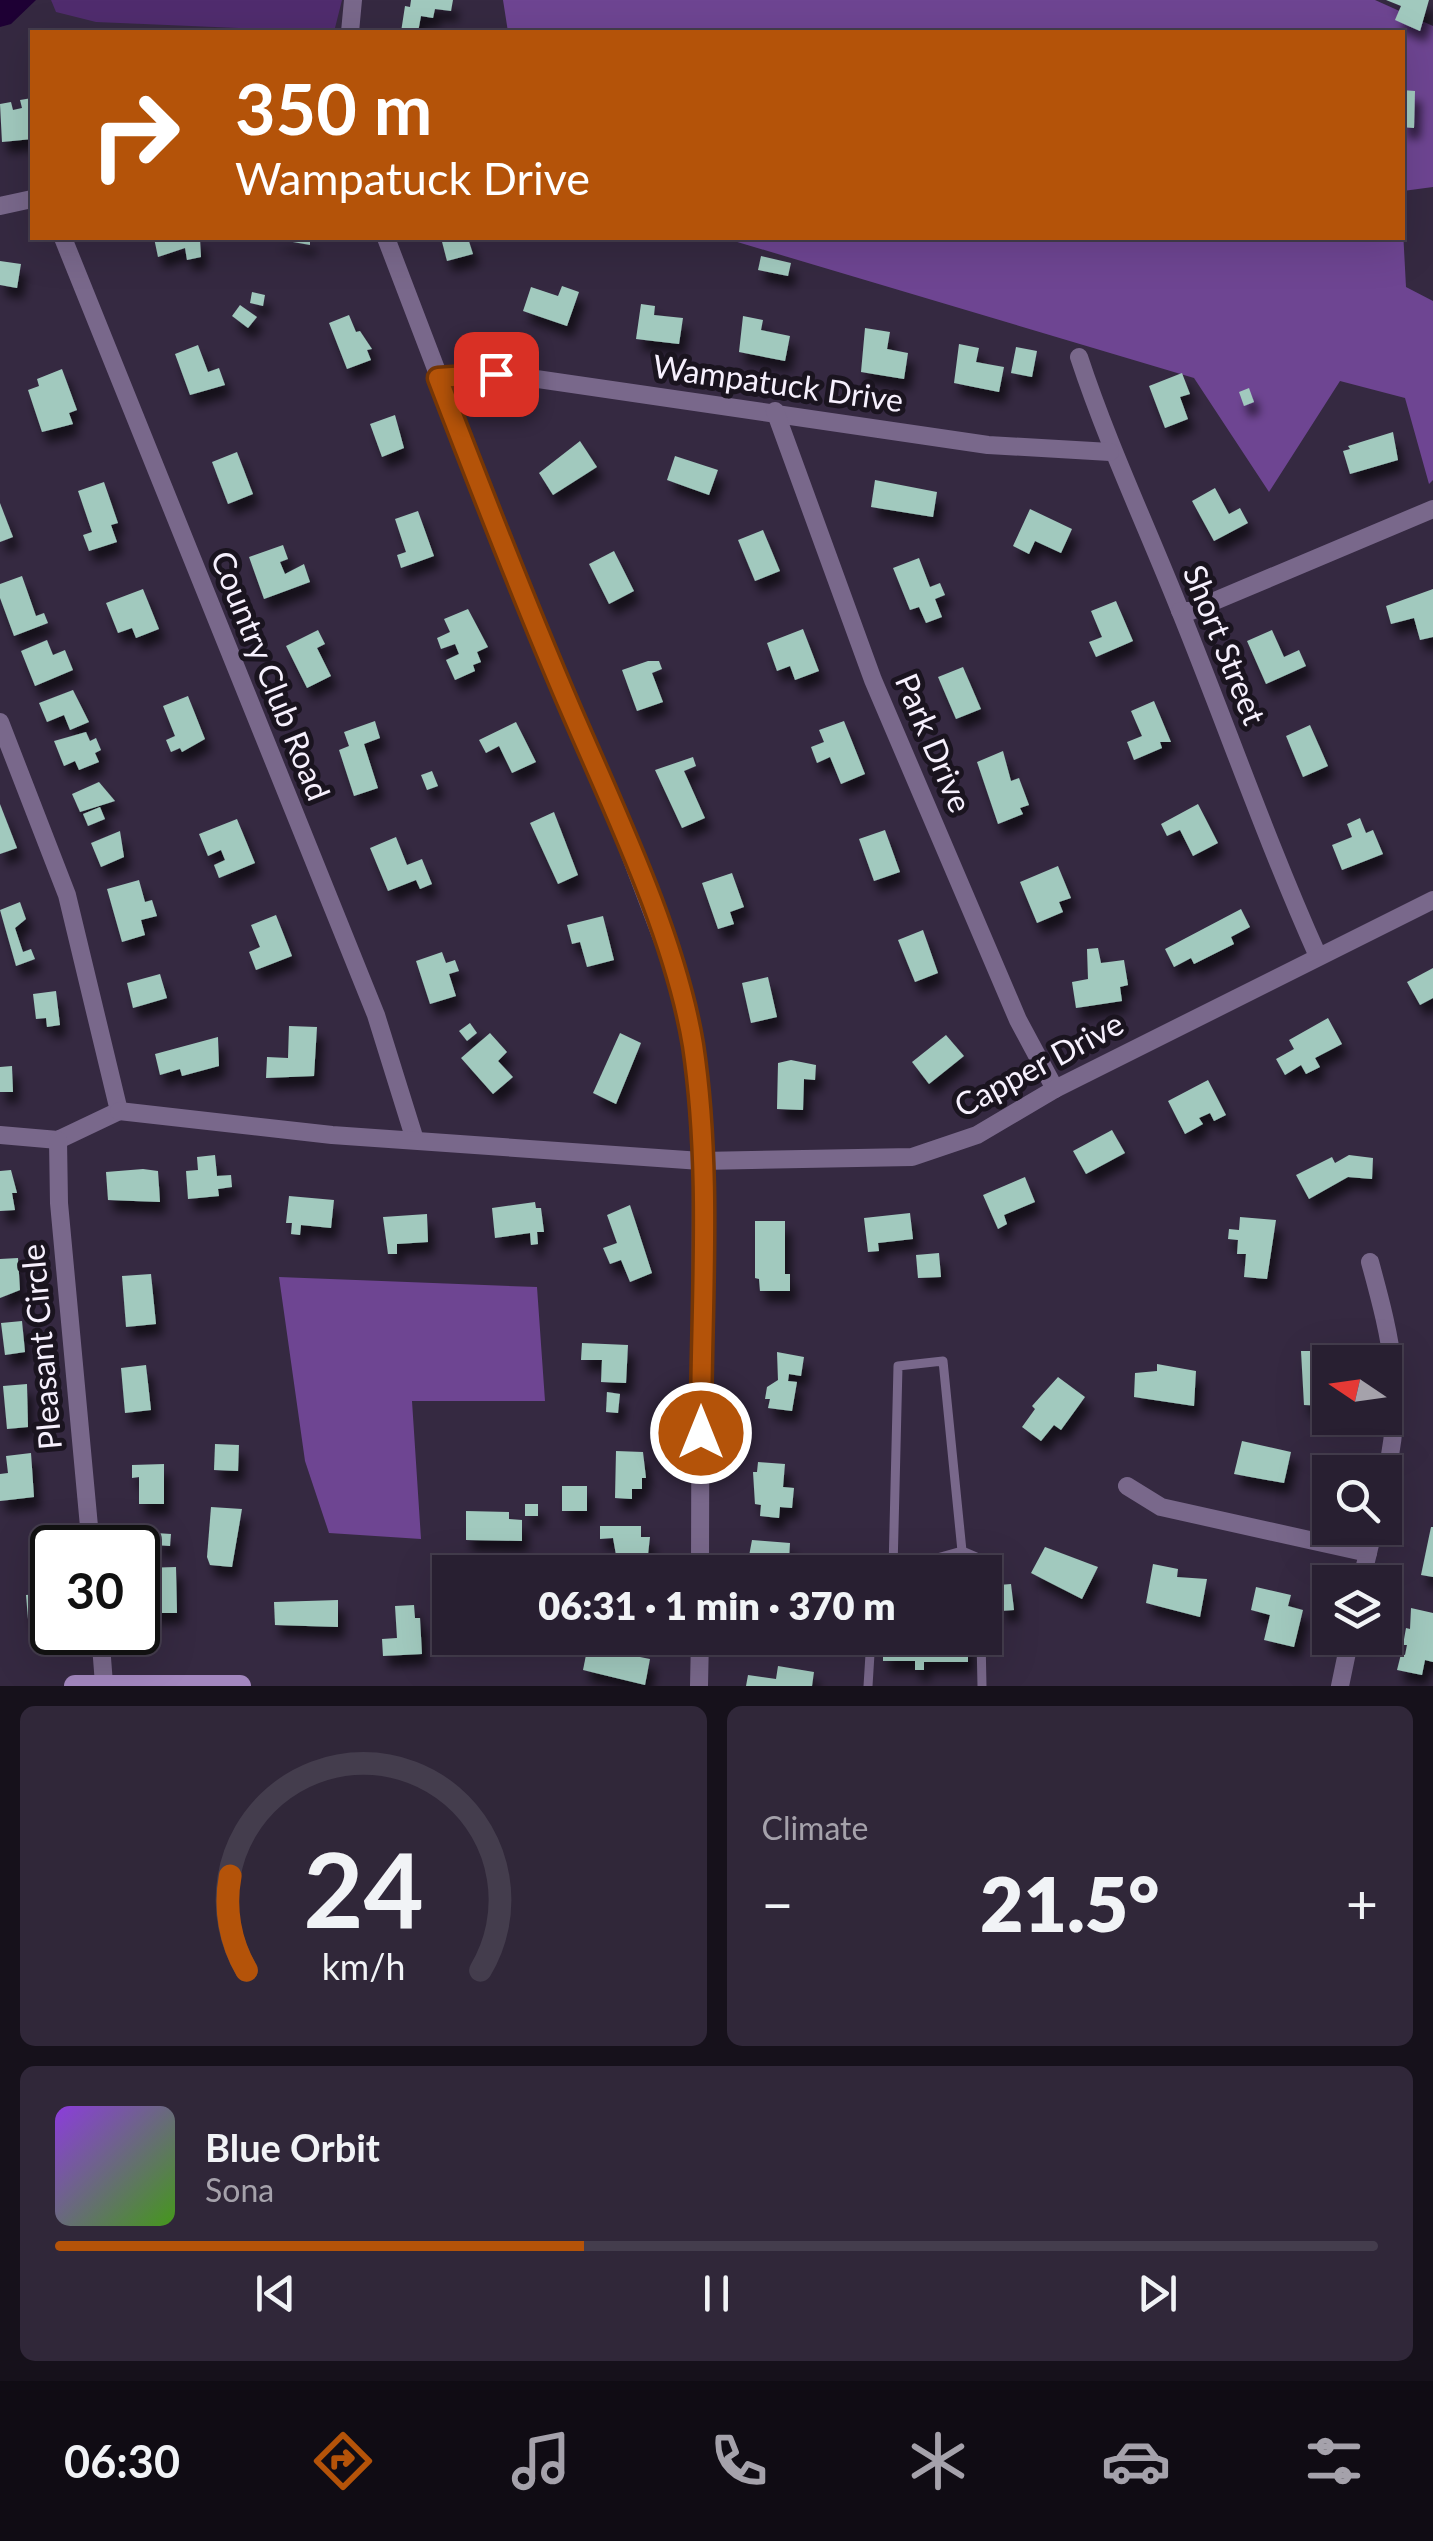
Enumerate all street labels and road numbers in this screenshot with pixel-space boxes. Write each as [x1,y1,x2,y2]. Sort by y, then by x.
street label: Wampatuck Drive [650,346,906,419]
street label: Country Club Road [204,545,339,806]
street label: Short Street [1176,559,1275,730]
street label: Park Drive [888,667,981,818]
street label: Capper Drive [947,1003,1129,1124]
street label: Pleasant Circle [12,1243,69,1452]

